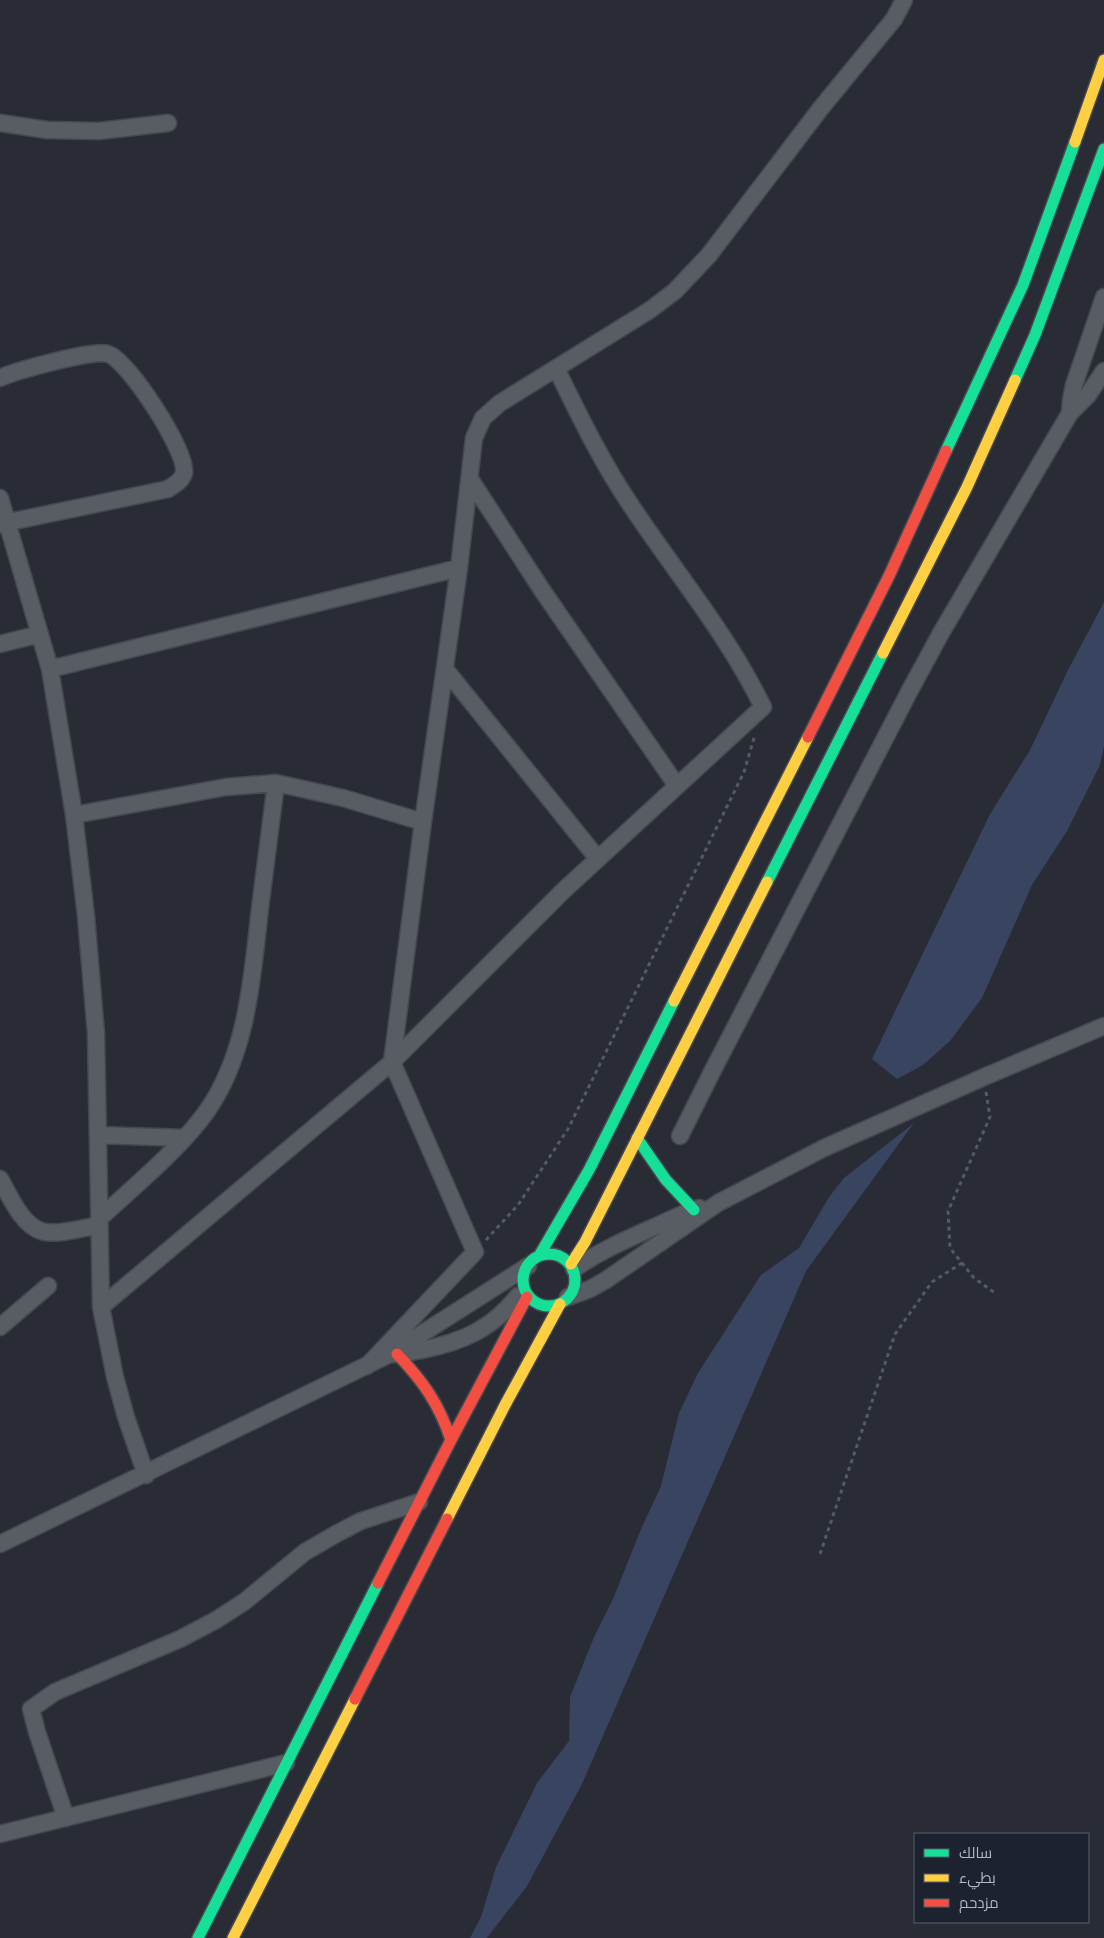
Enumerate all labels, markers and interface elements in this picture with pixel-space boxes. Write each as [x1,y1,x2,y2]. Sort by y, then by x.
legend [914,1833,1089,1923]
text: سالك [959,1842,992,1862]
text: بطيء [959,1867,996,1890]
text: مزدحم [959,1892,999,1913]

